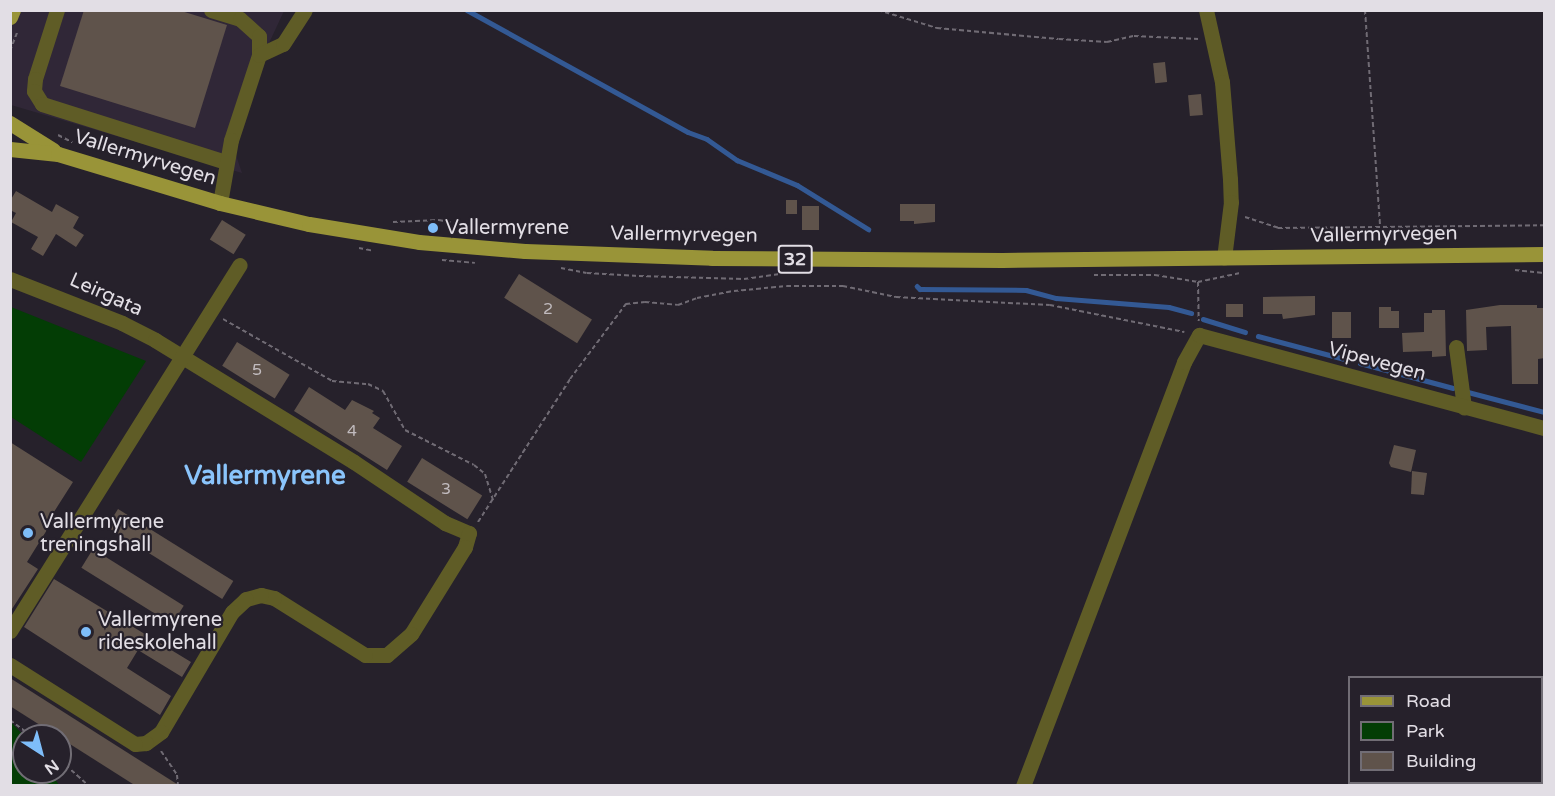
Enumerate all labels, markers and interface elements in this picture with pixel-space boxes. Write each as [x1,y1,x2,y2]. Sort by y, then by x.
street label: Vallermyrvegen [71,125,219,191]
place label: Vallermyrene [445,216,569,240]
marker: Vallermyrene [426,221,440,235]
street label: Vallermyrvegen [610,222,758,248]
street label: Vallermyrvegen [1310,222,1458,248]
road number: 32 [777,244,813,274]
street label: Leirgata [66,268,146,322]
house number: 2 [543,299,553,319]
street label: Vipevegen [1325,337,1429,387]
house number: 5 [252,360,262,380]
house number: 4 [347,421,357,441]
district label: Vallermyrene [184,460,346,492]
house number: 3 [441,479,451,499]
place label: Vallermyrene treningshall [40,510,164,557]
marker: Vallermyrene treningshall [21,526,35,540]
place label: Vallermyrene rideskolehall [98,608,222,655]
marker: Vallermyrene rideskolehall [79,625,93,639]
legend [1348,676,1543,784]
text: Road [1406,690,1451,712]
text: Park [1406,720,1444,742]
north arrow [12,724,72,784]
text: Building [1406,750,1476,772]
text: N [40,755,62,779]

